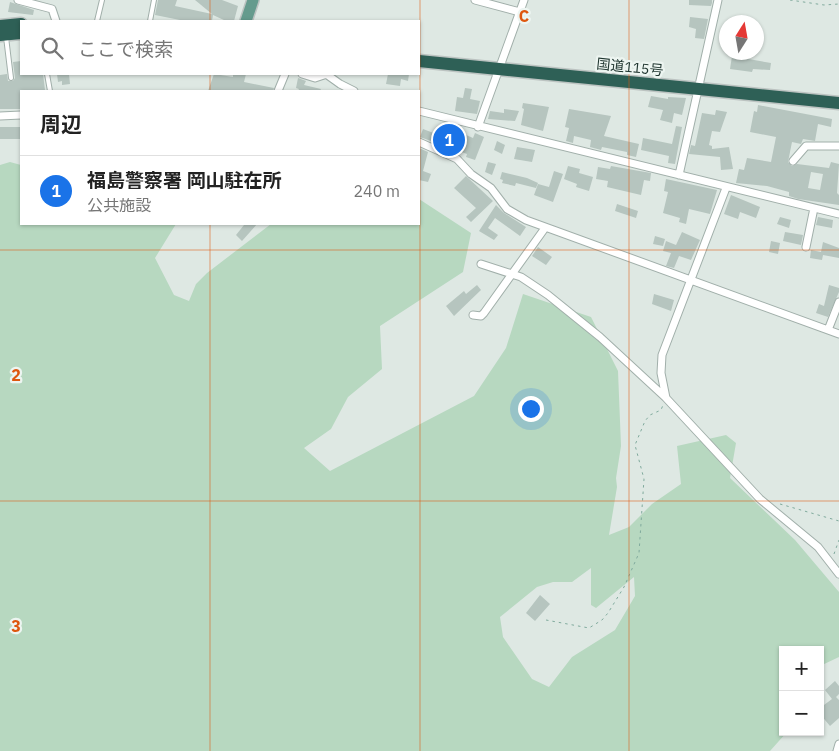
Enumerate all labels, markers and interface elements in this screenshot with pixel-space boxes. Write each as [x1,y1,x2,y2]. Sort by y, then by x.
text: C [519,6,529,26]
north arrow [719,15,764,60]
search box [20,20,420,75]
icon: search [38,34,66,62]
text: ここで検索 [78,37,173,61]
street label: 国道115号 [596,55,664,79]
text: 周辺 [40,110,82,138]
pin: 1 [433,121,465,159]
text: 福島警察署 岡山駐在所 [87,168,282,192]
text: 1 [51,181,61,201]
text: 240 m [353,181,400,201]
text: 公共施設 [87,195,151,215]
text: 2 [11,365,21,385]
your location [518,396,544,422]
text: 3 [11,616,21,636]
map controls [779,646,824,736]
button: + [779,646,824,691]
button: − [779,691,824,736]

